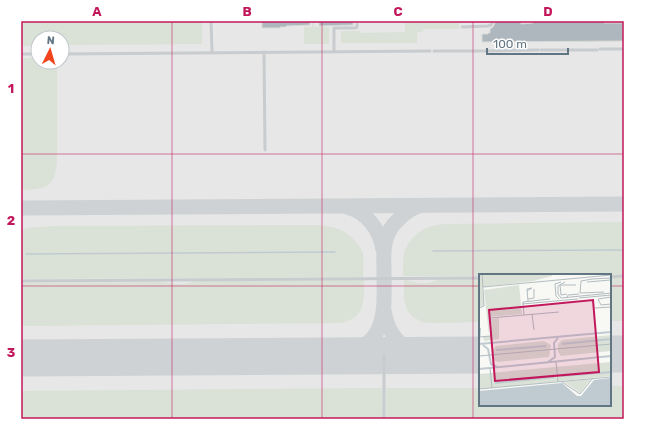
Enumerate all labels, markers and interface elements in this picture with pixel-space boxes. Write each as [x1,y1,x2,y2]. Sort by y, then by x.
text: A [92,4,102,19]
text: B [242,4,252,19]
text: C [393,4,403,19]
text: D [543,4,553,19]
north arrow [30,30,70,70]
scale bar [487,30,568,56]
text: N [46,34,55,47]
text: 100 m [493,37,527,51]
text: 1 [8,81,14,96]
text: 2 [7,213,15,228]
inset map [479,274,611,406]
text: 3 [7,345,16,360]

